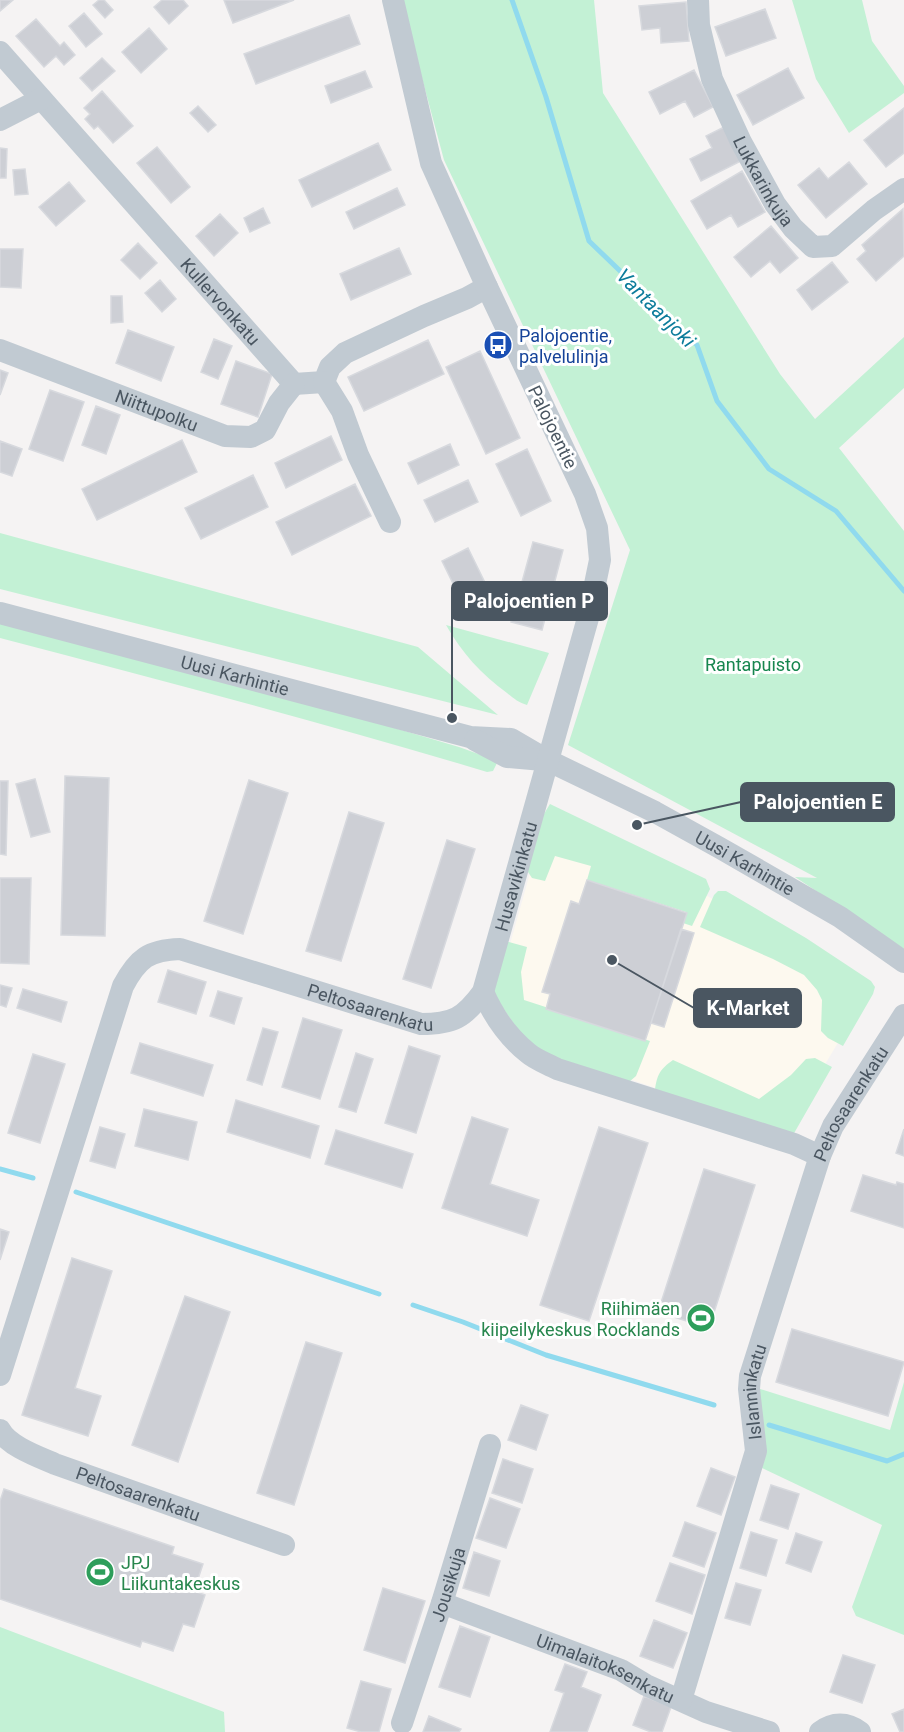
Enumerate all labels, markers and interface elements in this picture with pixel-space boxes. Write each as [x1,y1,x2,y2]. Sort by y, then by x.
street label: Lukkarinkuja [729,133,798,230]
street label: Kullervonkatu [177,253,265,349]
water label: Vantaanjoki [612,264,701,353]
place label: Palojoentie, palvelulinja [519,325,612,367]
bus stop icon: Palojoentie, palvelulinja [482,329,514,361]
street label: Palojoentie [524,382,582,472]
street label: Niittupolku [112,385,201,435]
callout: Palojoentien P [452,582,607,620]
text: Palojoentien P [464,589,594,613]
street label: Uusi Karhintie [179,651,291,699]
park label: Rantapuisto [705,654,801,675]
callout: Palojoentien E [741,783,894,821]
text: Palojoentien E [754,790,882,814]
street label: Husavikinkatu [490,819,541,934]
street label: Uusi Karhintie [692,826,799,899]
street label: Peltosaarenkatu [305,979,434,1035]
callout: K-Market [694,989,801,1027]
text: K-Market [707,996,790,1020]
street label: Peltosaarenkatu [809,1042,892,1164]
place label: Riihimäen kiipeilykeskus Rocklands [481,1298,680,1340]
sports icon: Riihimäen kiipeilykeskus Rocklands [685,1302,717,1334]
street label: Islanninkatu [738,1341,770,1441]
street label: Peltosaarenkatu [73,1462,203,1525]
street label: Jousikuja [426,1544,469,1624]
place label: JPJ Liikuntakeskus [121,1552,240,1594]
sports icon: JPJ Liikuntakeskus [84,1556,116,1588]
street label: Uimalaitoksenkatu [533,1629,678,1707]

